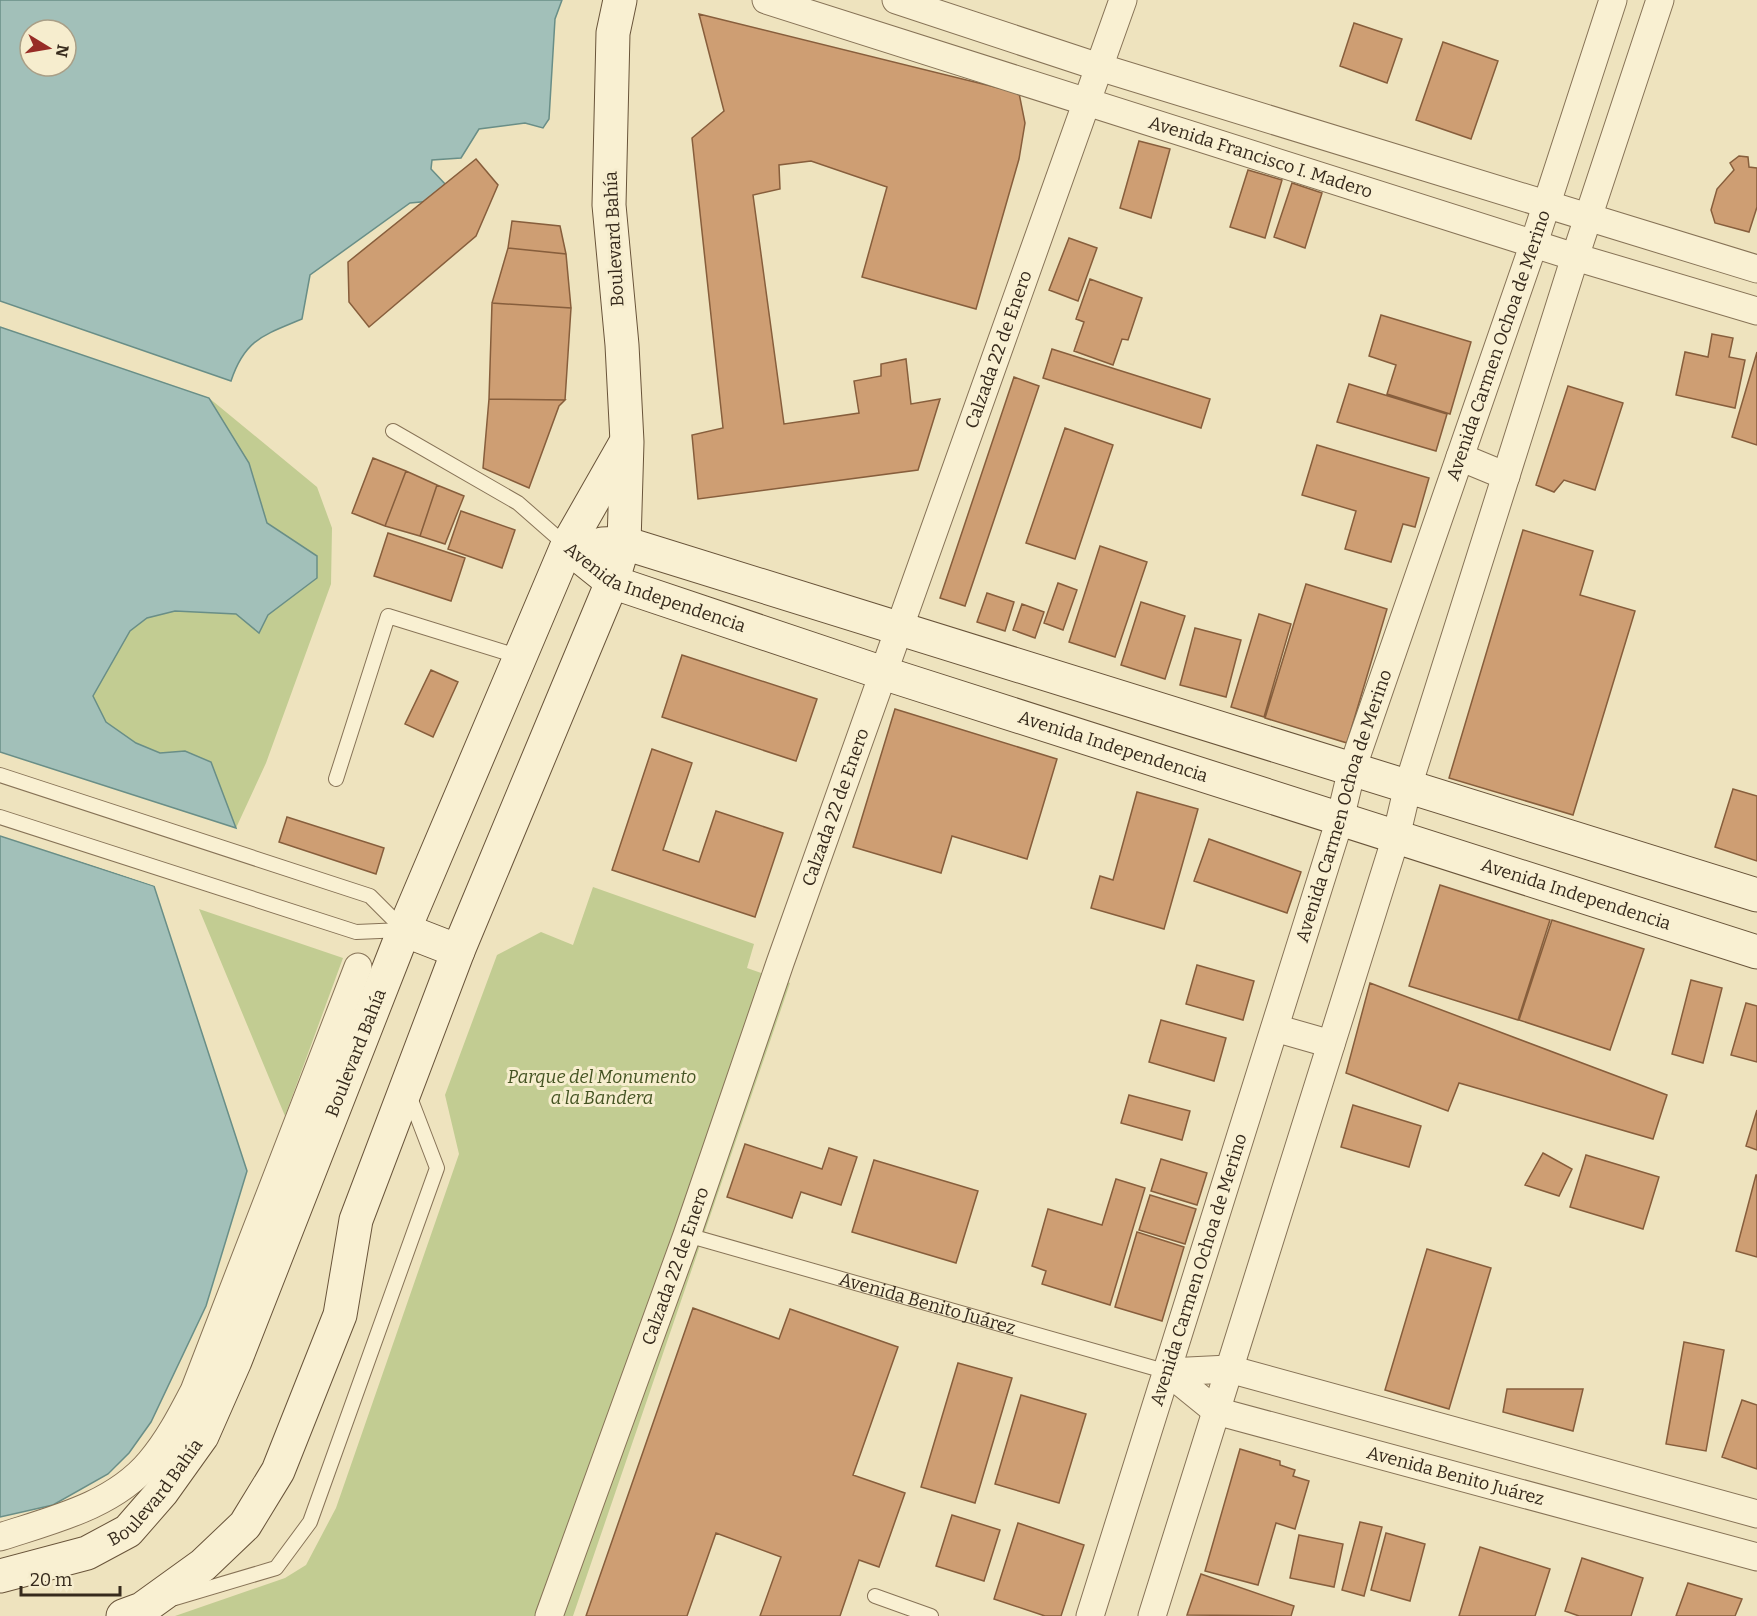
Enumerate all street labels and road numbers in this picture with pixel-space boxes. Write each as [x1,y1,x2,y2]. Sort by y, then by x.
street label: Avenida Francisco I. Madero [1146,111,1375,203]
street label: Boulevard Bahía [599,171,629,307]
street label: Avenida Carmen Ochoa de Merino [1442,207,1555,483]
street label: Calzada 22 de Enero [960,267,1037,431]
street label: Avenida Independencia [560,537,749,637]
street label: Avenida Carmen Ochoa de Merino [1291,667,1397,945]
street label: Avenida Independencia [1015,706,1211,787]
street label: Calzada 22 de Enero [797,725,874,889]
street label: Avenida Independencia [1478,854,1674,935]
street label: Boulevard Bahía [321,986,391,1120]
street label: Avenida Carmen Ochoa de Merino [1146,1131,1252,1409]
street label: Calzada 22 de Enero [637,1184,714,1348]
street label: Avenida Benito Juárez [837,1268,1018,1339]
street label: Boulevard Bahía [104,1435,207,1551]
street label: Avenida Benito Juárez [1364,1441,1547,1510]

